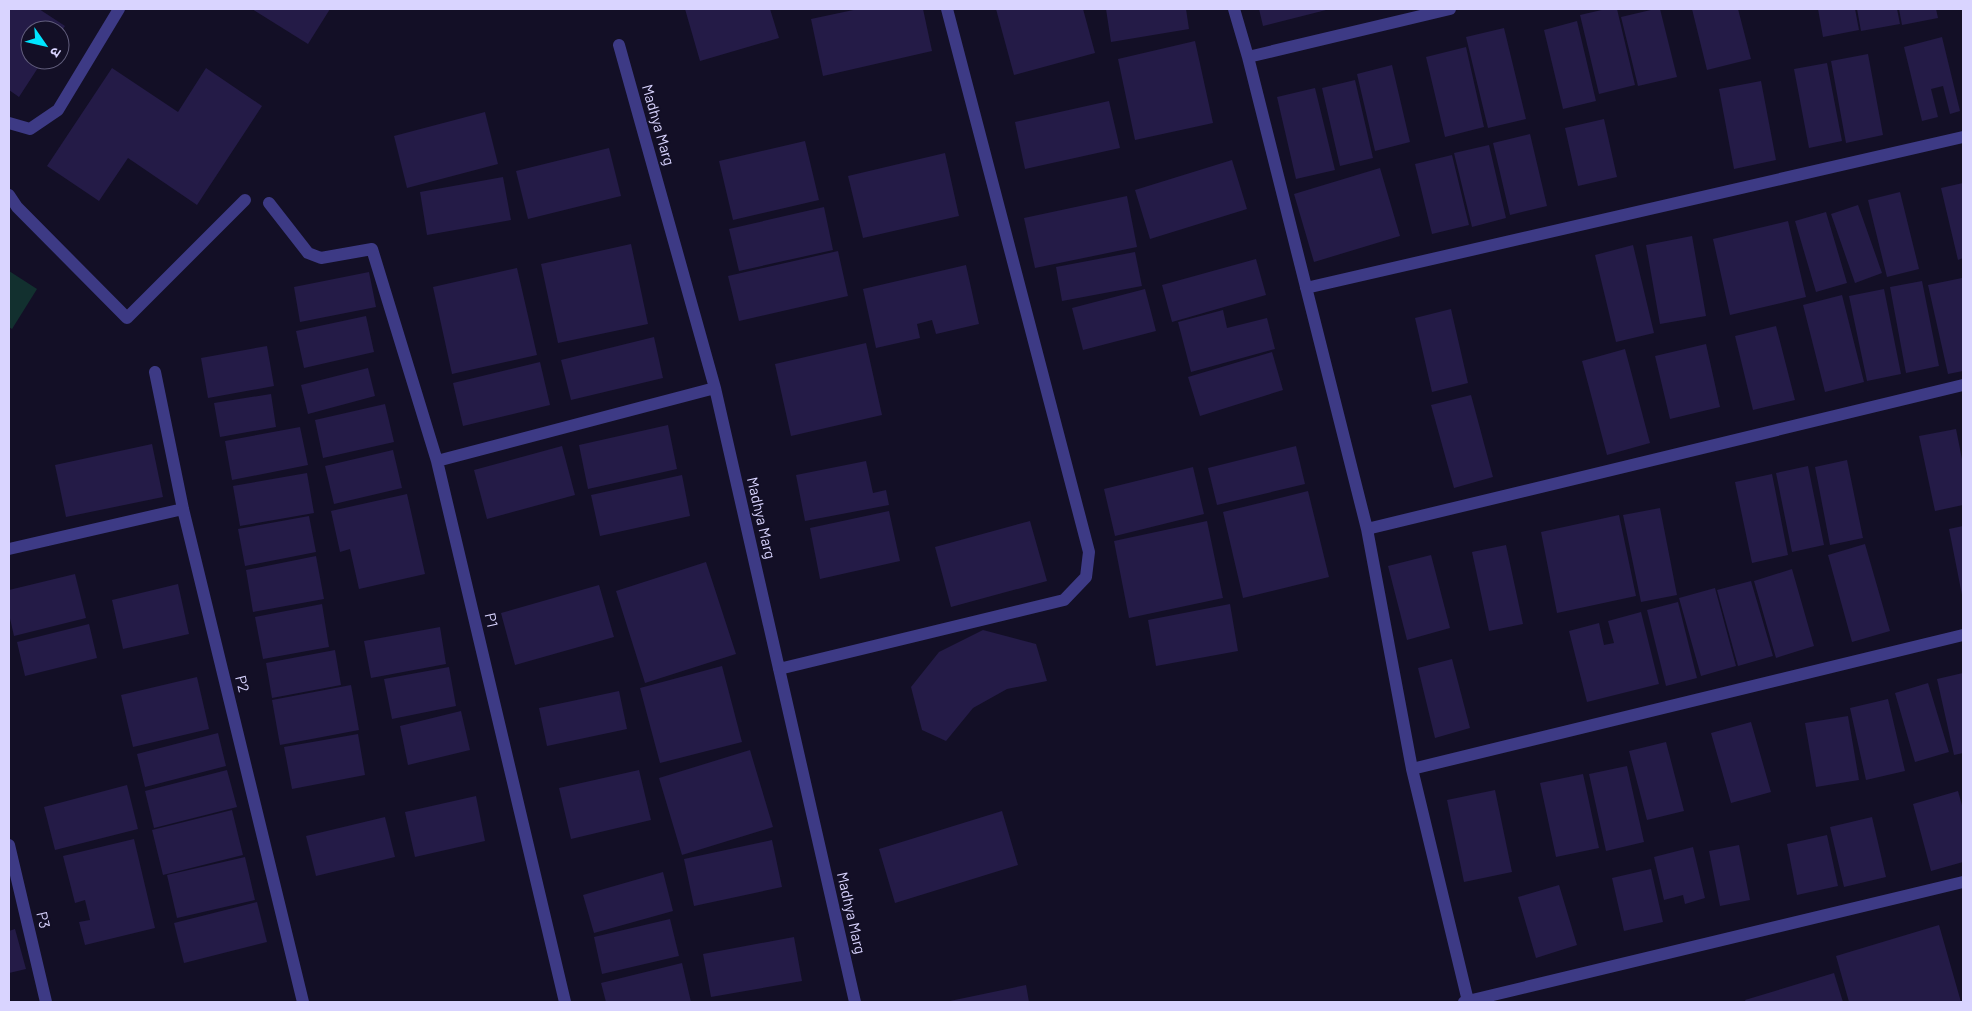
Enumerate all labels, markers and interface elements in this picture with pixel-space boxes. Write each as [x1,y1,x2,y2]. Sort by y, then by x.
north arrow [20,20,70,70]
text: उ [46,44,66,61]
street label: Madhya Marg [639,82,679,167]
street label: Madhya Marg [744,475,780,561]
street label: P1 [482,611,502,629]
street label: P2 [232,673,254,694]
street label: Madhya Marg [834,870,870,956]
street label: P3 [33,910,55,930]

